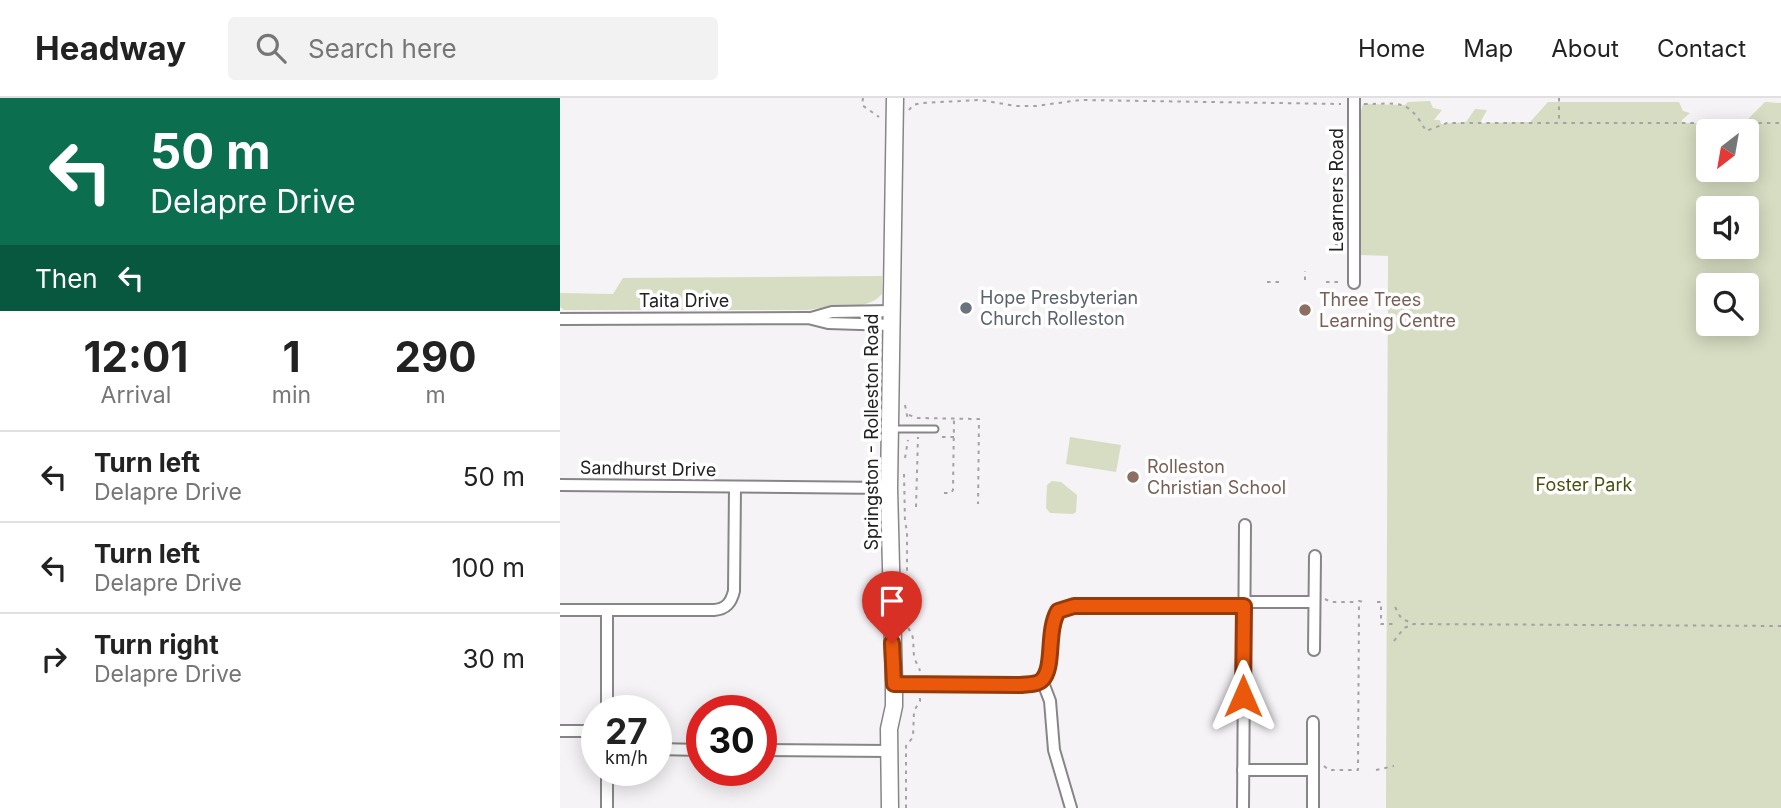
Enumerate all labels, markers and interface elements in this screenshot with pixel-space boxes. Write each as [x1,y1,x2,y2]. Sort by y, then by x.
search box [228,17,718,80]
text: Headway [35,28,186,68]
icon: search [252,29,290,67]
text: Search here [308,33,457,64]
text: Home [1358,34,1425,63]
text: Map [1463,34,1513,63]
text: About [1551,34,1619,63]
text: Contact [1657,34,1746,63]
north arrow [1696,119,1759,182]
map controls [1696,119,1759,336]
text: 50 m [150,122,271,181]
icon: left [35,126,126,217]
street label: Learners Road [1326,128,1347,252]
text: Delapre Drive [150,182,356,221]
button: sound [1696,196,1759,259]
icon: left [112,259,150,297]
text: Then [35,263,98,294]
button: search [1696,273,1759,336]
place label: Hope Presbyterian Church Rolleston [980,287,1138,329]
place label: Three Trees Learning Centre [1319,289,1456,331]
street label: Taita Drive [639,290,729,311]
marker: Hope Presbyterian Church Rolleston [958,300,974,316]
marker: Three Trees Learning Centre [1297,302,1313,318]
street label: Springston - Rolleston Road [861,313,882,551]
text: 12:01 [83,331,188,382]
text: 1 [282,331,301,382]
text: 290 [395,331,477,382]
text: Arrival [101,381,171,409]
text: min [272,381,311,409]
text: m [425,381,446,409]
text: Turn left [94,447,200,478]
place label: Rolleston Christian School [1147,456,1286,498]
street label: Sandhurst Drive [580,457,716,480]
icon: left [35,458,73,496]
text: 50 m [463,461,525,492]
marker: Rolleston Christian School [1125,469,1141,485]
park label: Foster Park [1536,474,1633,495]
text: Delapre Drive [94,478,242,506]
text: Turn left [94,538,200,569]
icon: left [35,549,73,587]
text: 100 m [452,552,525,583]
text: Delapre Drive [94,569,242,597]
pin [862,571,922,643]
icon: arrive [873,582,911,620]
text: Turn right [94,629,219,660]
icon: right [35,640,73,678]
text: 30 m [462,643,525,674]
position arrow [1206,659,1280,733]
text: Delapre Drive [94,660,242,688]
speed limit sign: 30 [686,695,777,786]
text: 27 [605,710,648,752]
text: km/h [605,747,648,768]

